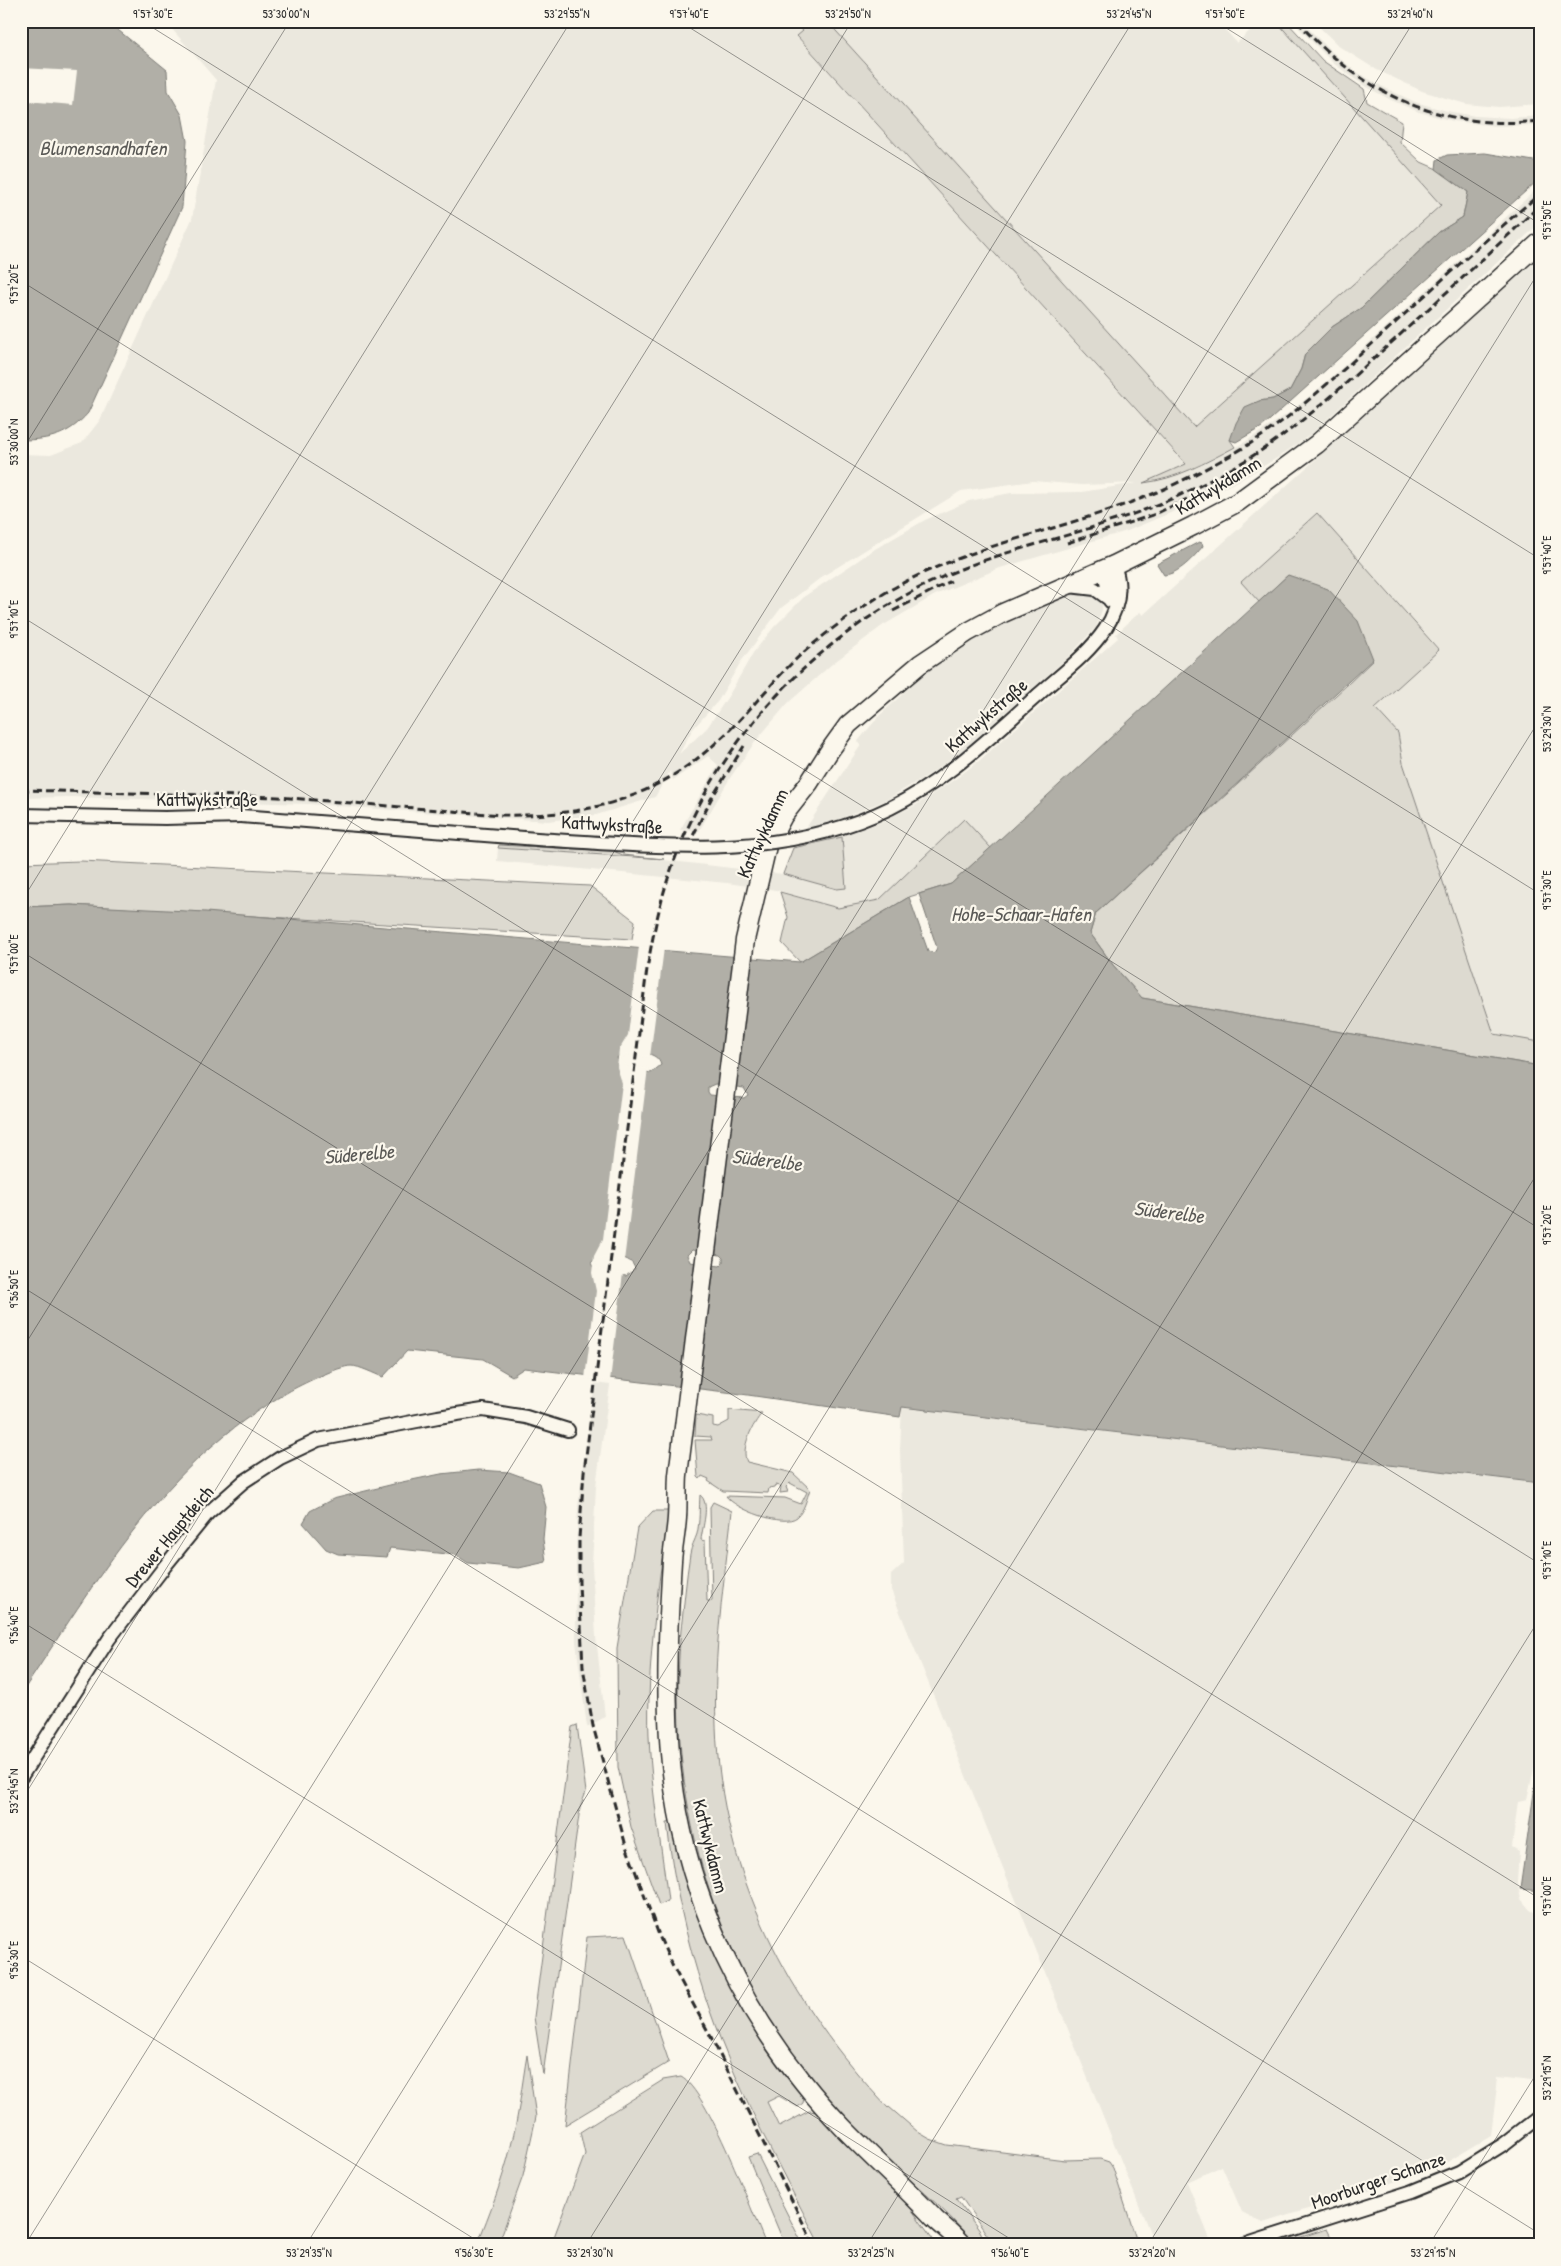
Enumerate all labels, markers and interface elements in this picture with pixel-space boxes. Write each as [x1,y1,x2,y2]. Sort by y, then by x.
text: 9°57'30"E [133,5,174,22]
text: 53°30'00"N [263,5,309,22]
text: 53°29'55"N [544,5,590,22]
text: 9°57'40"E [670,5,709,22]
text: 53°29'50"N [825,5,871,22]
text: 53°29'45"N [1107,5,1151,22]
text: 9°57'50"E [1205,5,1245,22]
text: 53°29'40"N [1387,5,1433,22]
water label: Blumensandhafen [40,134,168,161]
text: 9°57'50"E [1538,200,1555,240]
text: 9°57'20"E [5,263,22,304]
text: 53°30'00"N [5,419,22,465]
street label: Kattwykdamm [1170,449,1266,521]
text: 9°57'40"E [1538,535,1555,575]
text: 9°57'10"E [5,599,22,638]
street label: Kattwykstraße [939,672,1033,758]
text: 53°29'30"N [1538,706,1555,752]
street label: Kattwykdamm [730,784,794,882]
street label: Kattwykstraße [156,786,258,812]
street label: Kattwykstraße [561,808,664,840]
text: 9°57'30"E [1538,869,1555,910]
water label: Hohe-Schaar-Hafen [951,900,1093,927]
text: 9°57'00"E [5,933,22,974]
water label: Süderelbe [323,1137,396,1170]
water label: Süderelbe [731,1142,805,1177]
water label: Süderelbe [1133,1194,1207,1229]
text: 9°57'20"E [1538,1204,1555,1245]
text: 9°56'50"E [5,1269,22,1308]
street label: Drewer Hauptdeich [119,1480,219,1592]
text: 9°57'10"E [1538,1540,1555,1579]
text: 9°56'40"E [5,1605,22,1644]
text: 53°29'45"N [5,1769,22,1813]
street label: Kattwykdamm [687,1796,735,1896]
text: 9°57'00"E [1538,1875,1555,1916]
text: 9°56'30"E [5,1940,22,1979]
text: 53°29'15"N [1538,2056,1555,2100]
street label: Moorburger Schanze [1307,2145,1449,2215]
text: 53°29'35"N [286,2244,332,2261]
text: 9°56'30"E [455,2244,494,2261]
text: 53°29'30"N [567,2244,613,2261]
text: 53°29'25"N [848,2244,894,2261]
text: 9°56'40"E [991,2244,1030,2261]
text: 53°29'20"N [1129,2244,1175,2261]
text: 53°29'15"N [1411,2244,1455,2261]

